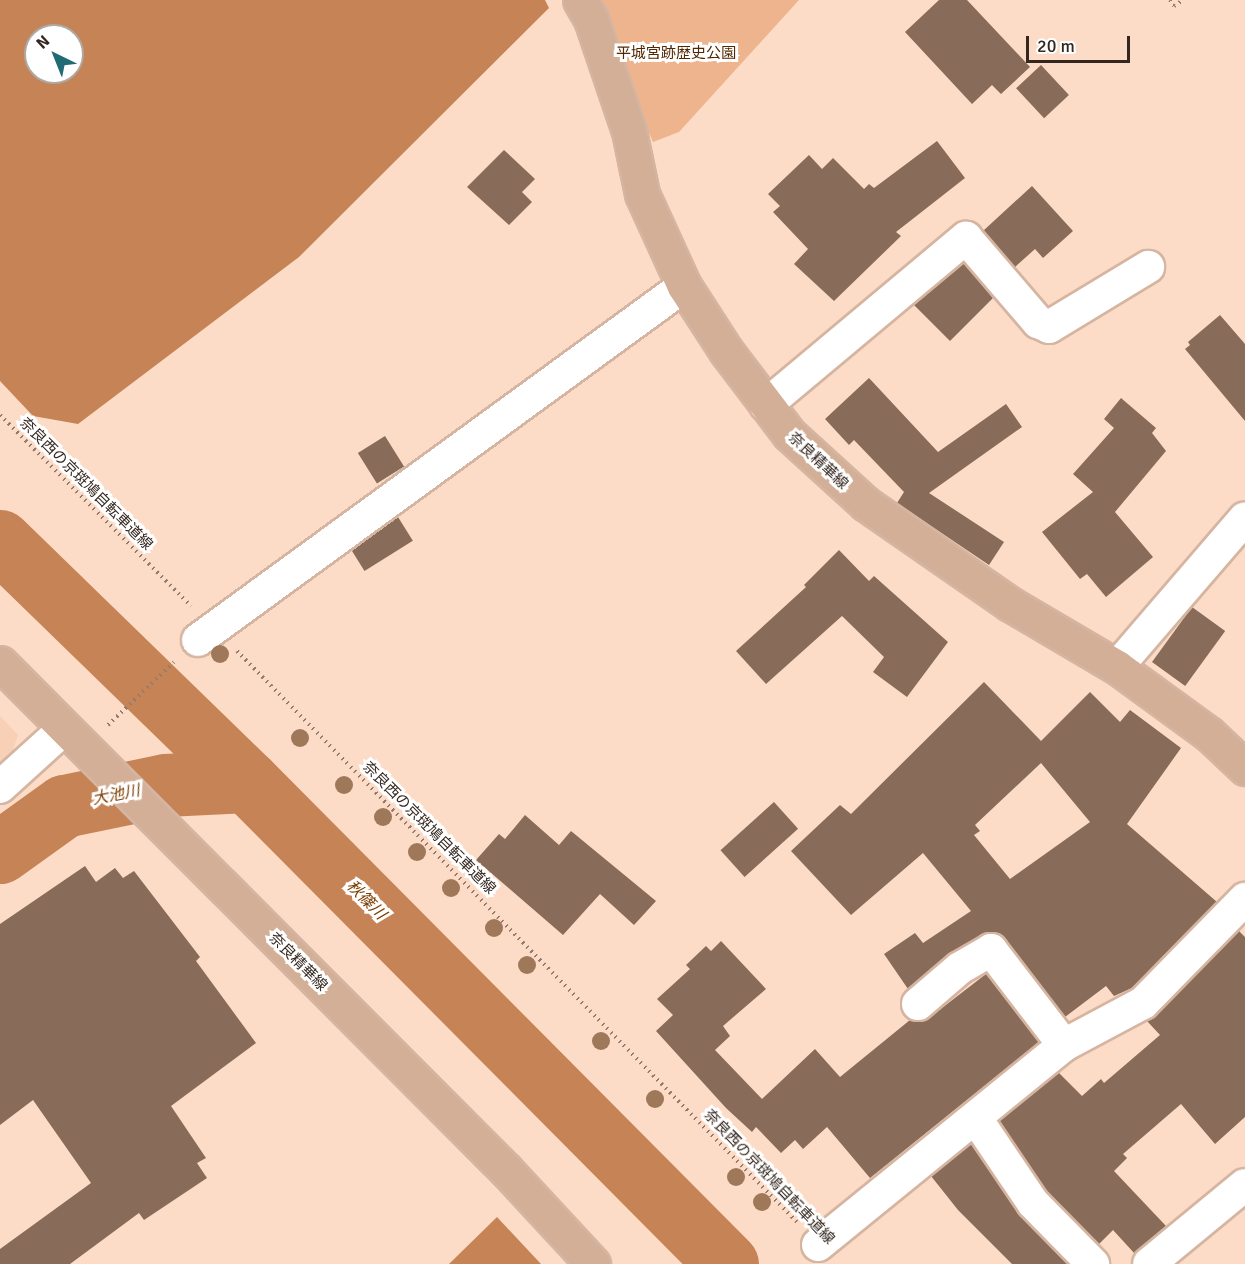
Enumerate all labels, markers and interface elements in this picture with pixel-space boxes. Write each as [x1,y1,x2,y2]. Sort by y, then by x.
north arrow [24,24,84,84]
scale bar [1029,24,1132,62]
text: N [32,31,54,53]
text: 20 m [1037,35,1075,57]
park label: 平城宮跡歴史公園 [616,45,736,63]
street label: 奈良西の京斑鳩自転車道線 [16,414,156,554]
street label: 奈良精華線 [784,429,852,493]
street label: 奈良西の京斑鳩自転車道線 [359,758,499,898]
water label: 大池川 [91,781,141,809]
water label: 秋篠川 [342,876,390,924]
street label: 奈良精華線 [265,929,331,995]
street label: 奈良西の京斑鳩自転車道線 [700,1106,838,1248]

